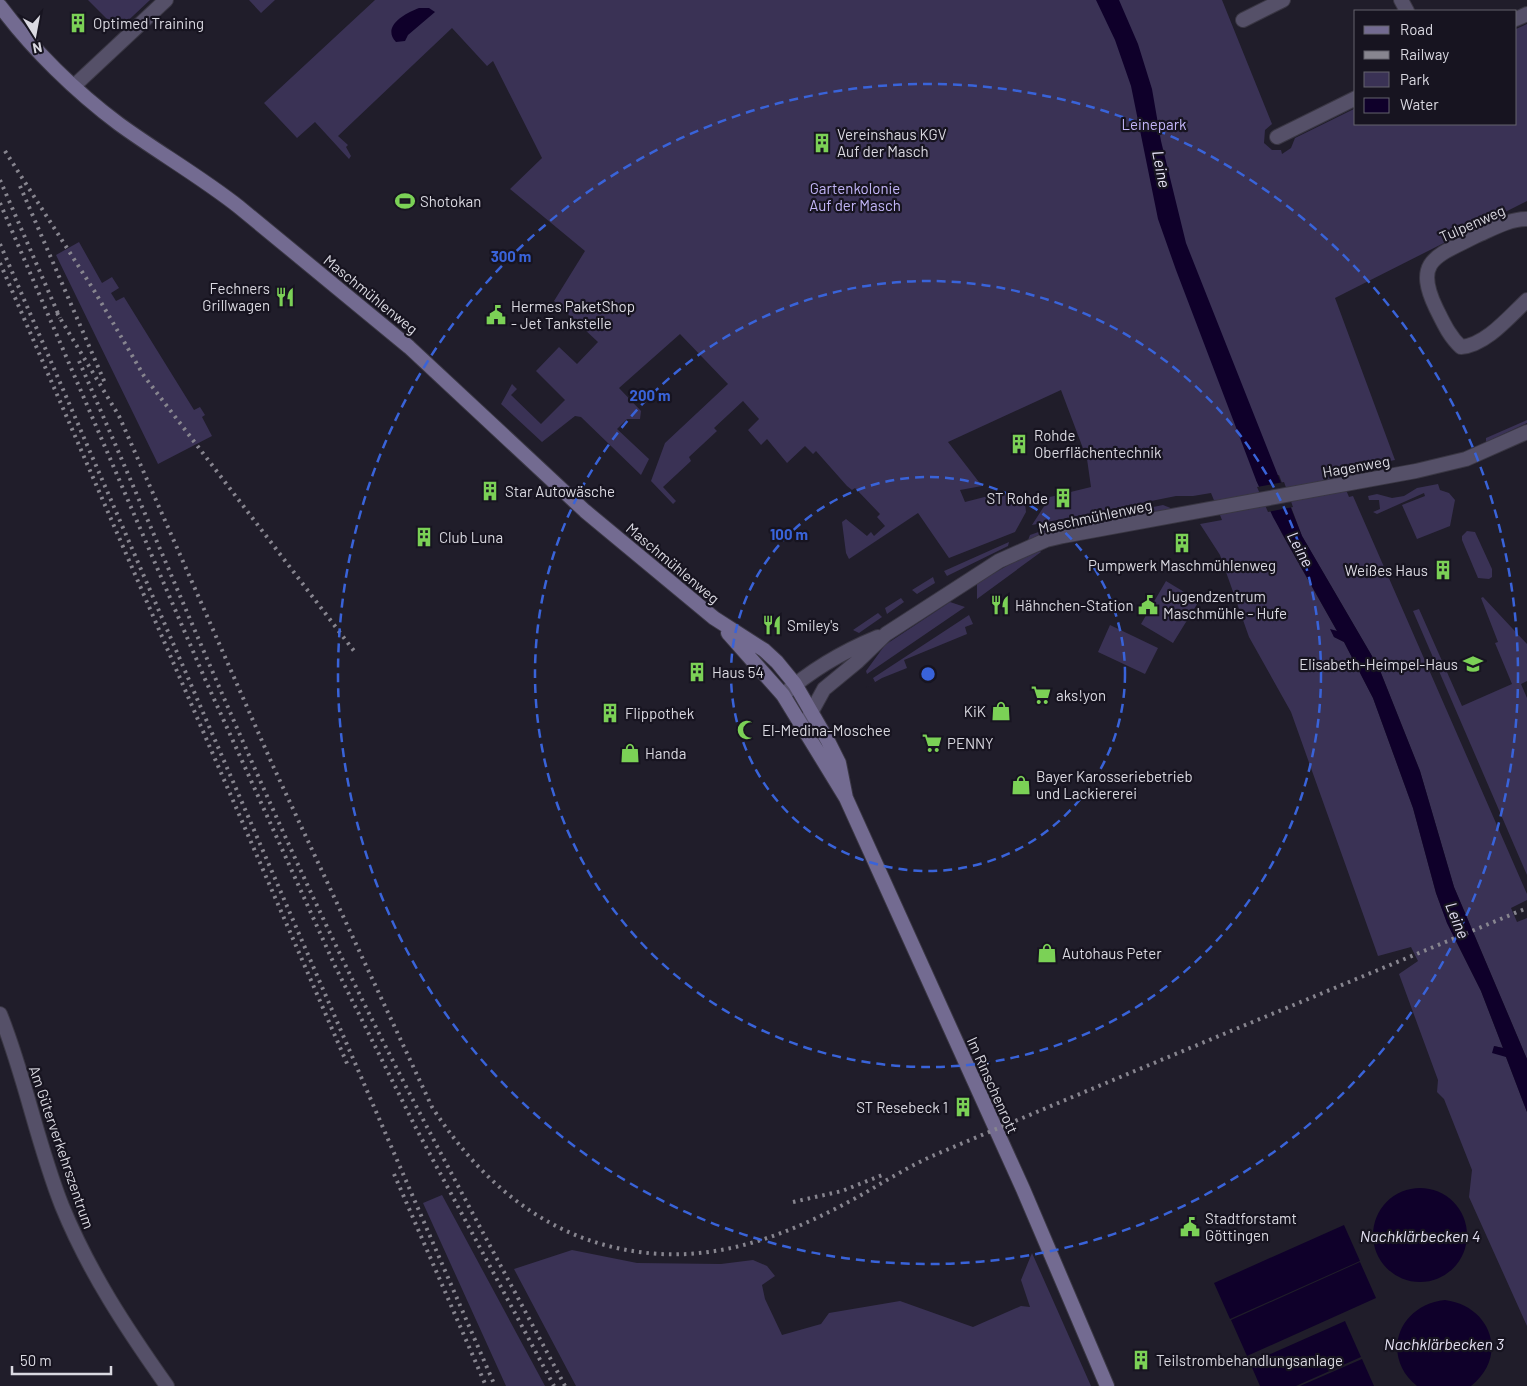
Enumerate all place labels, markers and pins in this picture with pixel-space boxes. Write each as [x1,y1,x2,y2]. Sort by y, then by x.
building icon: Optimed Training [67,12,89,34]
place label: Optimed Training [93,14,204,32]
place label: Vereinshaus KGV Auf der Masch [837,125,947,160]
building icon: Vereinshaus KGV Auf der Masch [811,132,833,154]
sports icon: Shotokan [394,190,416,212]
place label: Shotokan [420,192,481,210]
place label: Fechners Grillwagen [202,279,270,314]
restaurant icon: Fechners Grillwagen [274,286,296,308]
place label: Hermes PaketShop - Jet Tankstelle [511,297,635,332]
public building icon: Hermes PaketShop - Jet Tankstelle [485,304,507,326]
place label: Rohde Oberflächentechnik [1034,426,1162,461]
building icon: Rohde Oberflächentechnik [1008,433,1030,455]
building icon: Star Autowäsche [479,480,501,502]
place label: Star Autowäsche [505,482,615,500]
building icon: ST Rohde [1052,487,1074,509]
place label: ST Rohde [987,489,1048,507]
building icon: Club Luna [413,526,435,548]
place label: Club Luna [439,528,503,546]
building icon: Pumpwerk Maschmühlenweg [1171,532,1193,554]
place label: Pumpwerk Maschmühlenweg [1088,556,1276,574]
building icon: Weißes Haus [1432,559,1454,581]
place label: Weißes Haus [1345,561,1428,579]
place label: Jugendzentrum Maschmühle - Hufe [1163,587,1287,622]
restaurant icon: Hähnchen-Station [989,594,1011,616]
public building icon: Jugendzentrum Maschmühle - Hufe [1137,594,1159,616]
place label: Hähnchen-Station [1015,596,1134,614]
restaurant icon: Smiley's [761,614,783,636]
place label: Smiley's [787,616,839,634]
school or university icon: Elisabeth-Heimpel-Haus [1462,653,1484,675]
place label: Elisabeth-Heimpel-Haus [1299,655,1458,673]
building icon: Haus 54 [686,661,708,683]
place label: Haus 54 [712,663,764,681]
centre of rings [919,665,937,683]
supermarket icon: aks!yon [1030,684,1052,706]
place label: aks!yon [1056,686,1106,704]
shop icon: KiK [990,700,1012,722]
building icon: Flippothek [599,702,621,724]
place label: KiK [964,702,986,720]
place label: Flippothek [625,704,695,722]
mosque icon: El-Medina-Moschee [736,719,758,741]
place label: El-Medina-Moschee [762,721,891,739]
supermarket icon: PENNY [921,732,943,754]
place label: PENNY [947,734,994,752]
shop icon: Handa [619,742,641,764]
place label: Handa [645,744,686,762]
place label: Bayer Karosseriebetrieb und Lackiererei [1036,767,1193,802]
shop icon: Bayer Karosseriebetrieb und Lackiererei [1010,774,1032,796]
shop icon: Autohaus Peter [1036,942,1058,964]
place label: Autohaus Peter [1062,944,1162,962]
building icon: ST Resebeck 1 [952,1096,974,1118]
place label: ST Resebeck 1 [856,1098,948,1116]
place label: Stadtforstamt Göttingen [1205,1209,1297,1244]
public building icon: Stadtforstamt Göttingen [1179,1216,1201,1238]
building icon: Teilstrombehandlungsanlage [1130,1349,1152,1371]
place label: Teilstrombehandlungsanlage [1156,1351,1343,1369]

